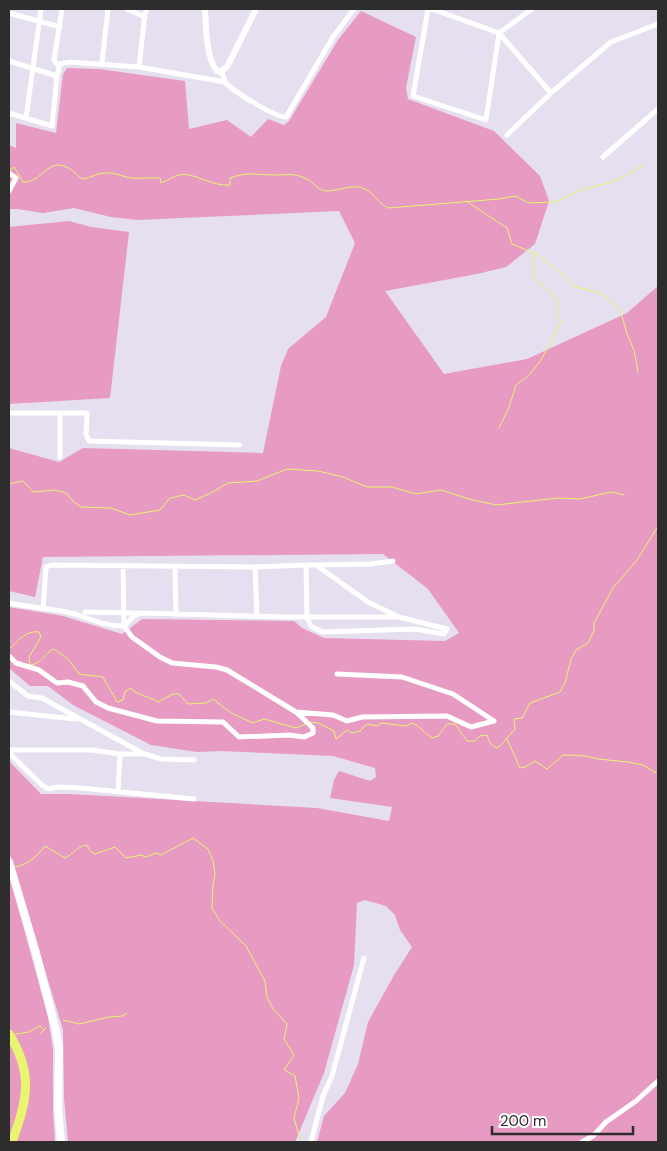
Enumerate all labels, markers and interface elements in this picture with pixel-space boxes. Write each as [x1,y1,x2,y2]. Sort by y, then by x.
scale bar [492,1104,633,1136]
text: 200 m [500,1111,546,1131]

